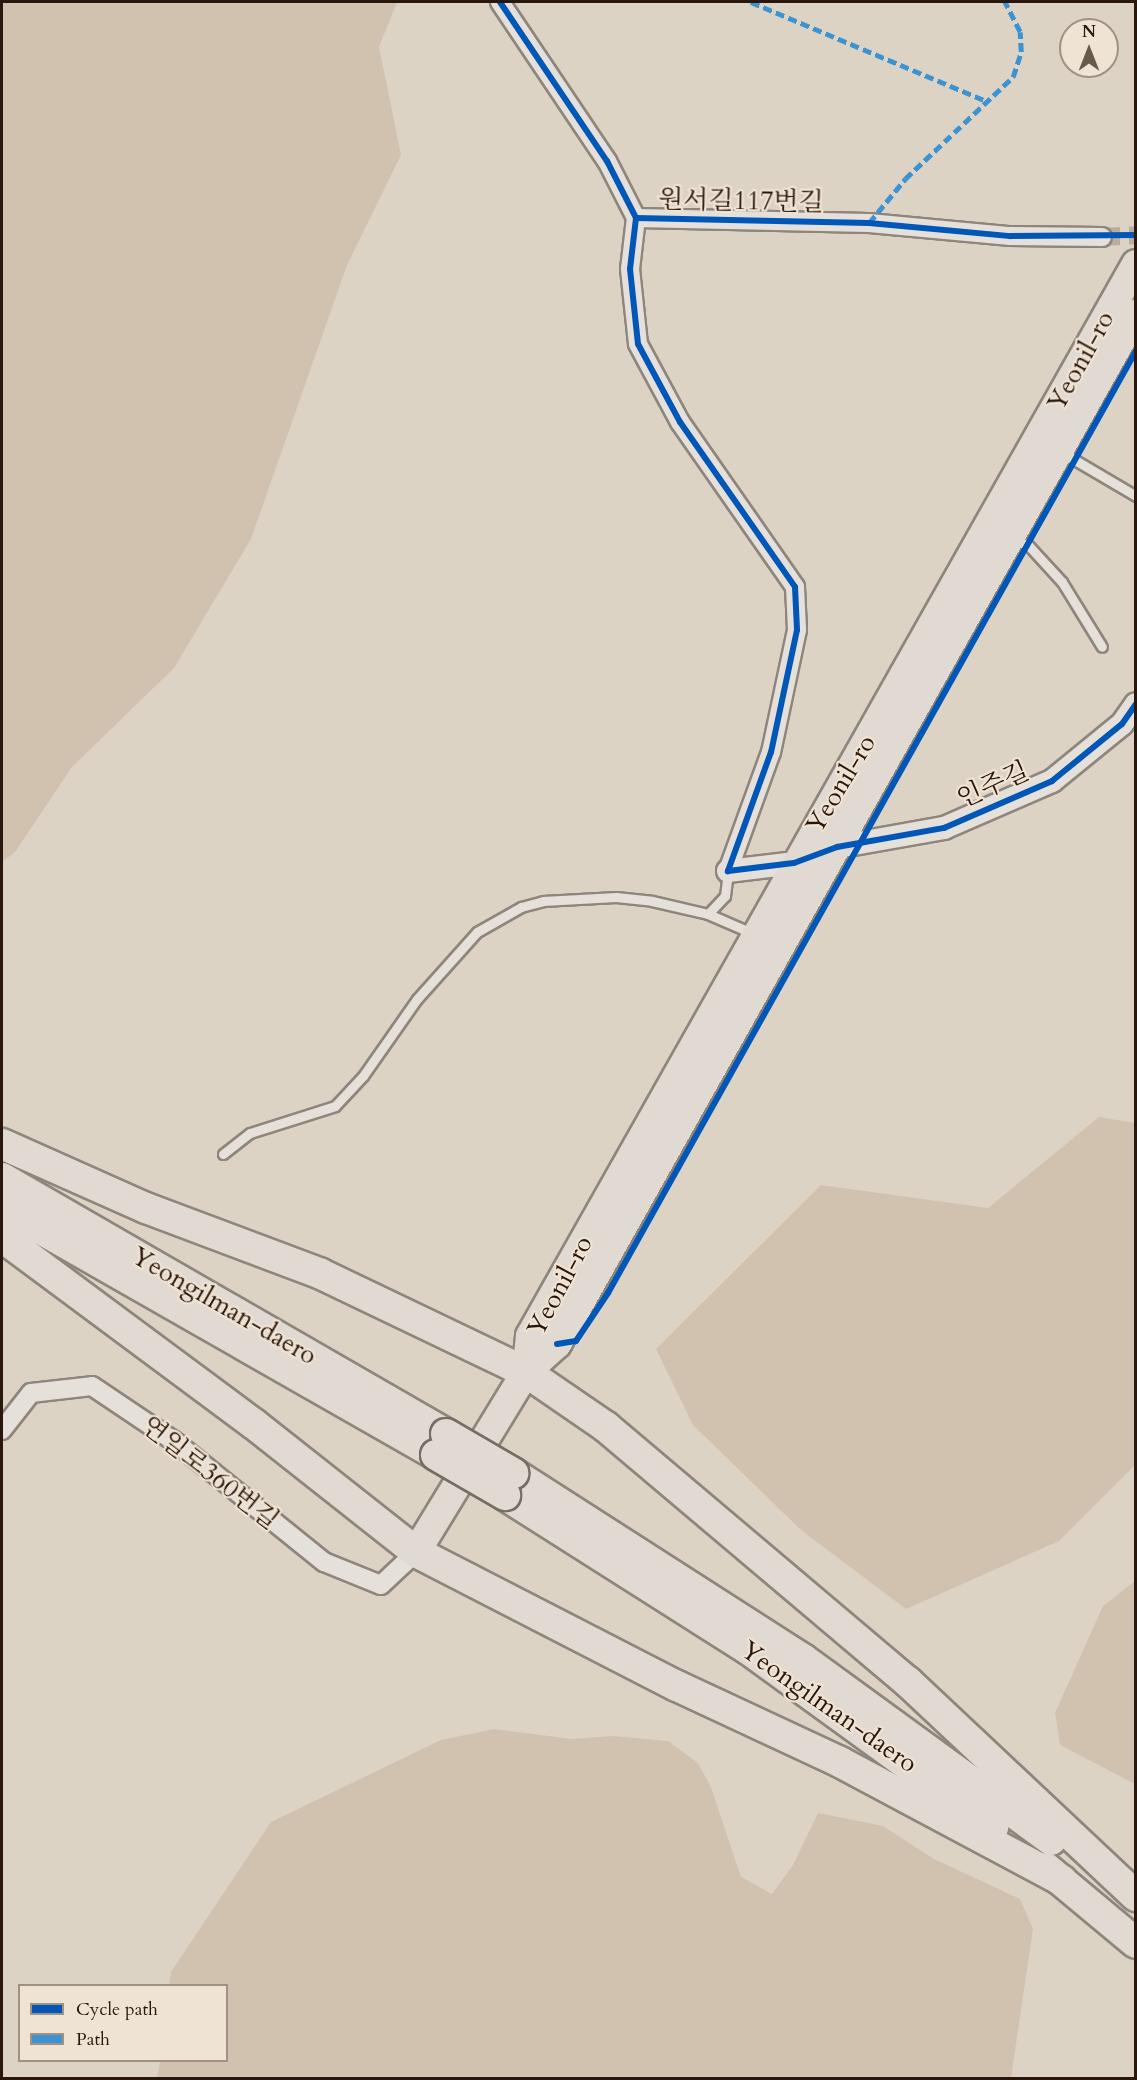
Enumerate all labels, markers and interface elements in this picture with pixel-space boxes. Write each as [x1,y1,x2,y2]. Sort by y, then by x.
north arrow [1059,18,1119,78]
text: N [1082,21,1096,43]
street label: 원서길117번길 [658,184,824,218]
street label: Yeonil-ro [1041,306,1121,416]
street label: Yeonil-ro [800,729,882,839]
street label: 인주길 [952,755,1034,815]
street label: Yeonil-ro [521,1231,599,1341]
street label: Yeongilman-daero [126,1240,322,1372]
street label: 연일로360번길 [135,1410,285,1536]
street label: Yeongilman-daero [735,1634,923,1780]
legend [18,1984,228,2062]
text: Cycle path [76,1997,158,2022]
text: Path [76,2027,110,2052]

